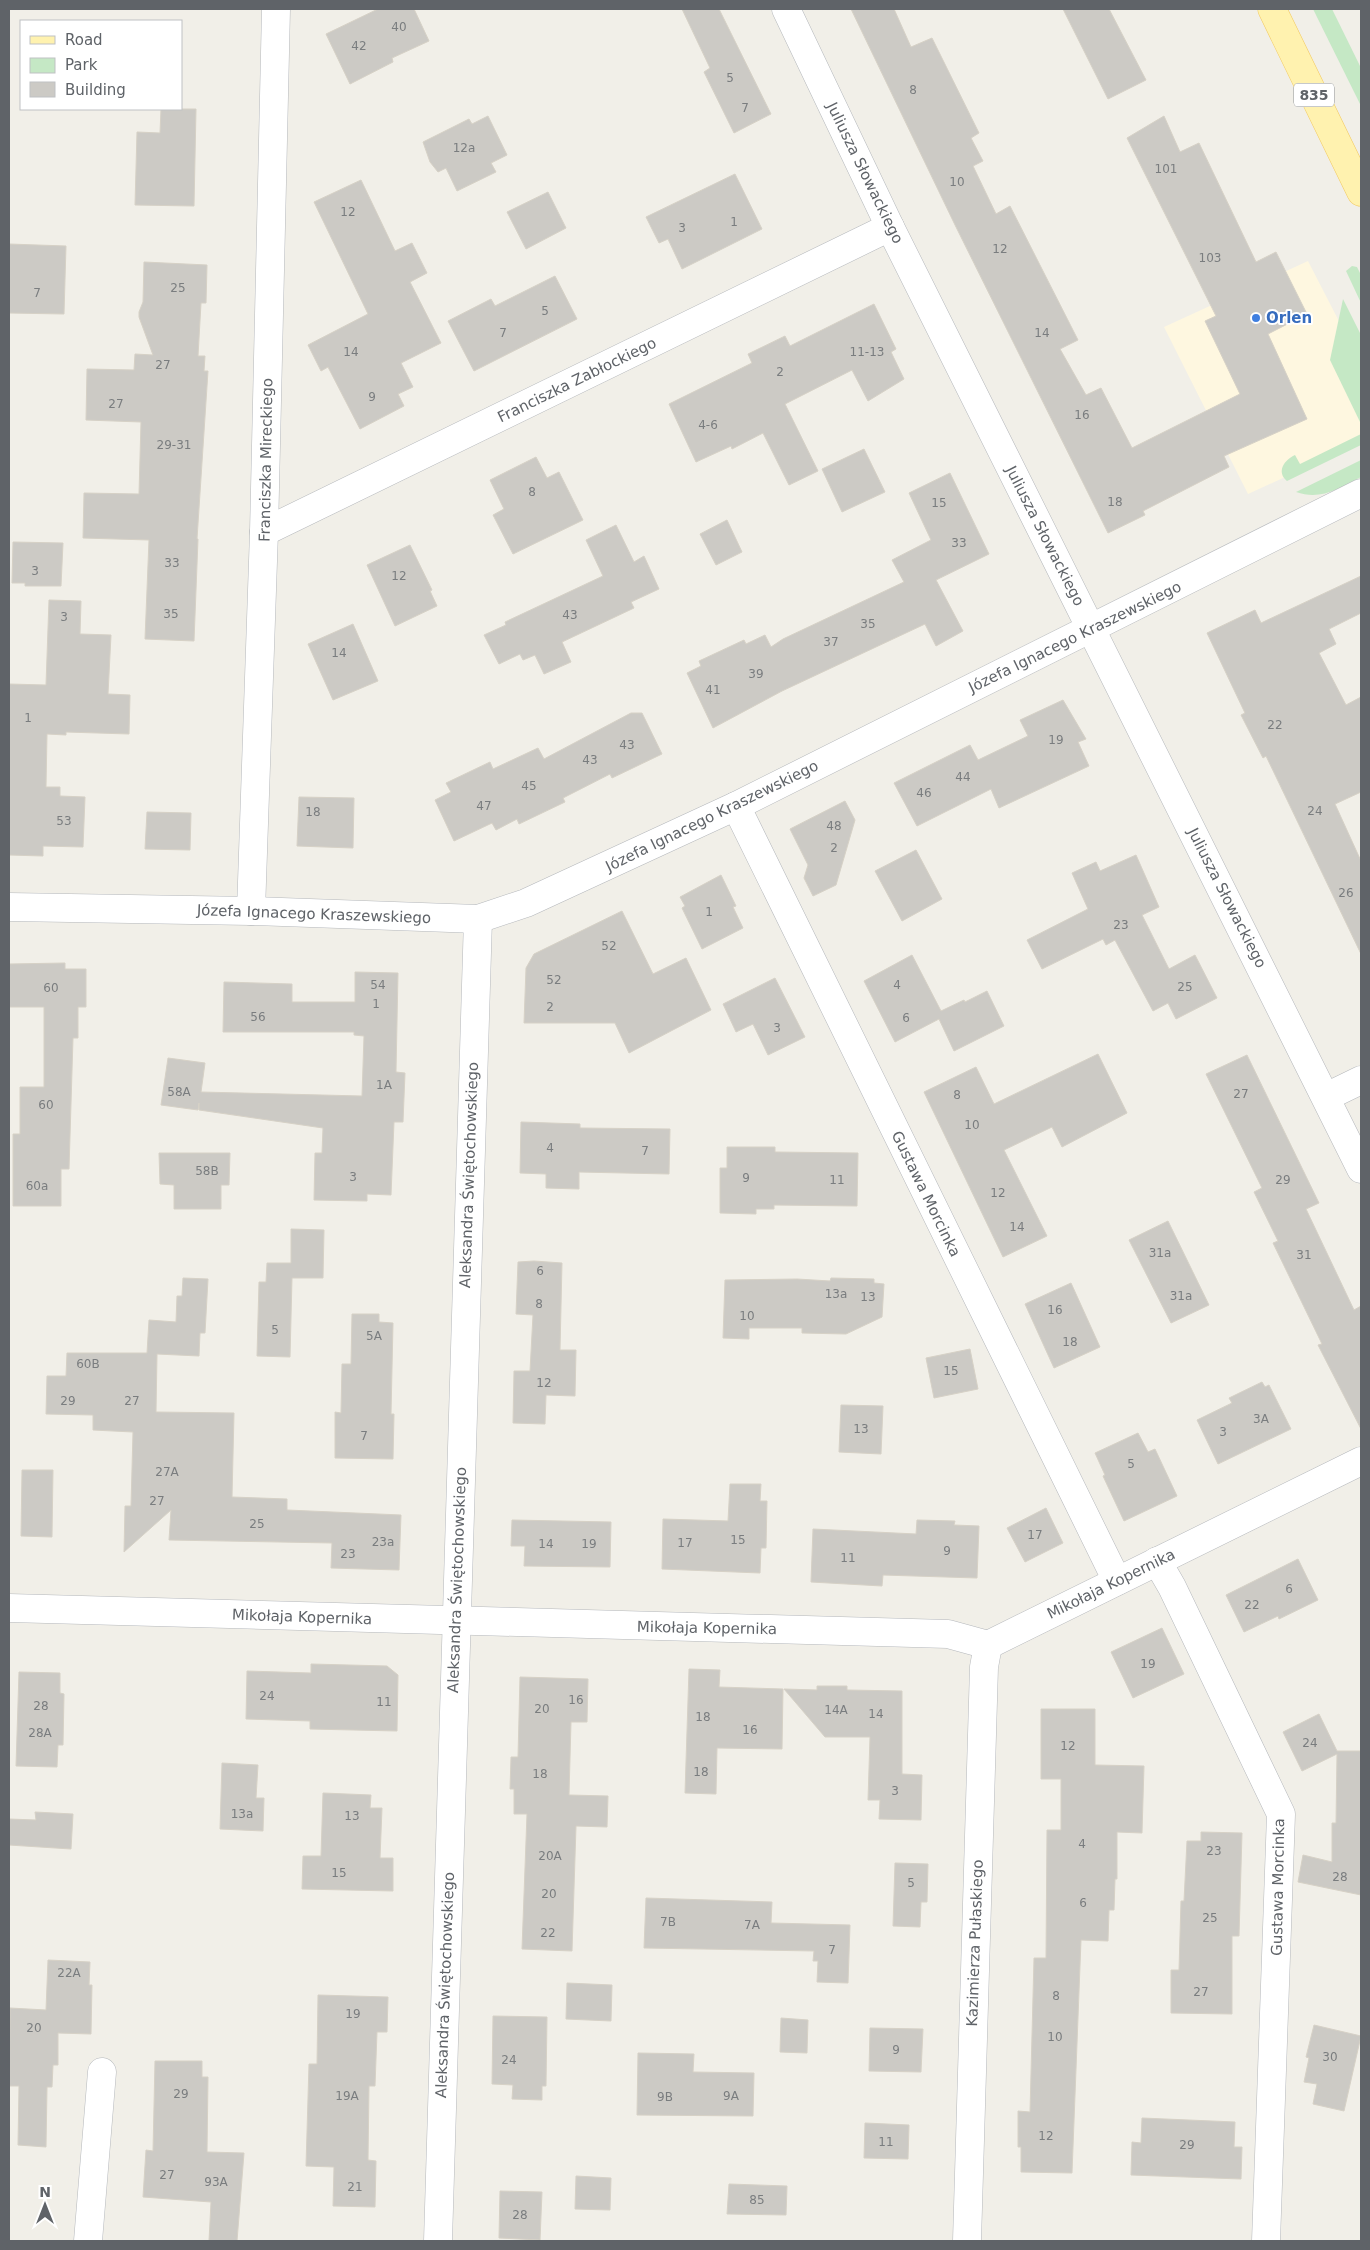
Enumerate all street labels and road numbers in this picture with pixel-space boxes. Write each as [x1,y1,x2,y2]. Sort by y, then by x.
road number: 835 [1294,84,1334,106]
street label: Juliusza Słowackiego [823,99,907,247]
street label: Franciszka Zabłockiego [495,334,659,426]
street label: Franciszka Mireckiego [256,378,276,542]
street label: Juliusza Słowackiego [1001,462,1088,609]
street label: Józefa Ignacego Kraszewskiego [965,578,1184,697]
street label: Józefa Ignacego Kraszewskiego [602,757,821,876]
street label: Juliusza Słowackiego [1183,824,1270,971]
street label: Józefa Ignacego Kraszewskiego [196,901,432,927]
street label: Aleksandra Świętochowskiego [455,1061,482,1289]
street label: Gustawa Morcinka [888,1128,964,1260]
street label: Aleksandra Świętochowskiego [443,1466,470,1694]
street label: Mikołaja Kopernika [1044,1545,1178,1623]
street label: Mikołaja Kopernika [232,1606,372,1628]
street label: Mikołaja Kopernika [637,1618,777,1638]
street label: Gustawa Morcinka [1268,1818,1288,1956]
street label: Kazimierza Pułaskiego [963,1859,987,2027]
street label: Aleksandra Świętochowskiego [431,1871,458,2099]

